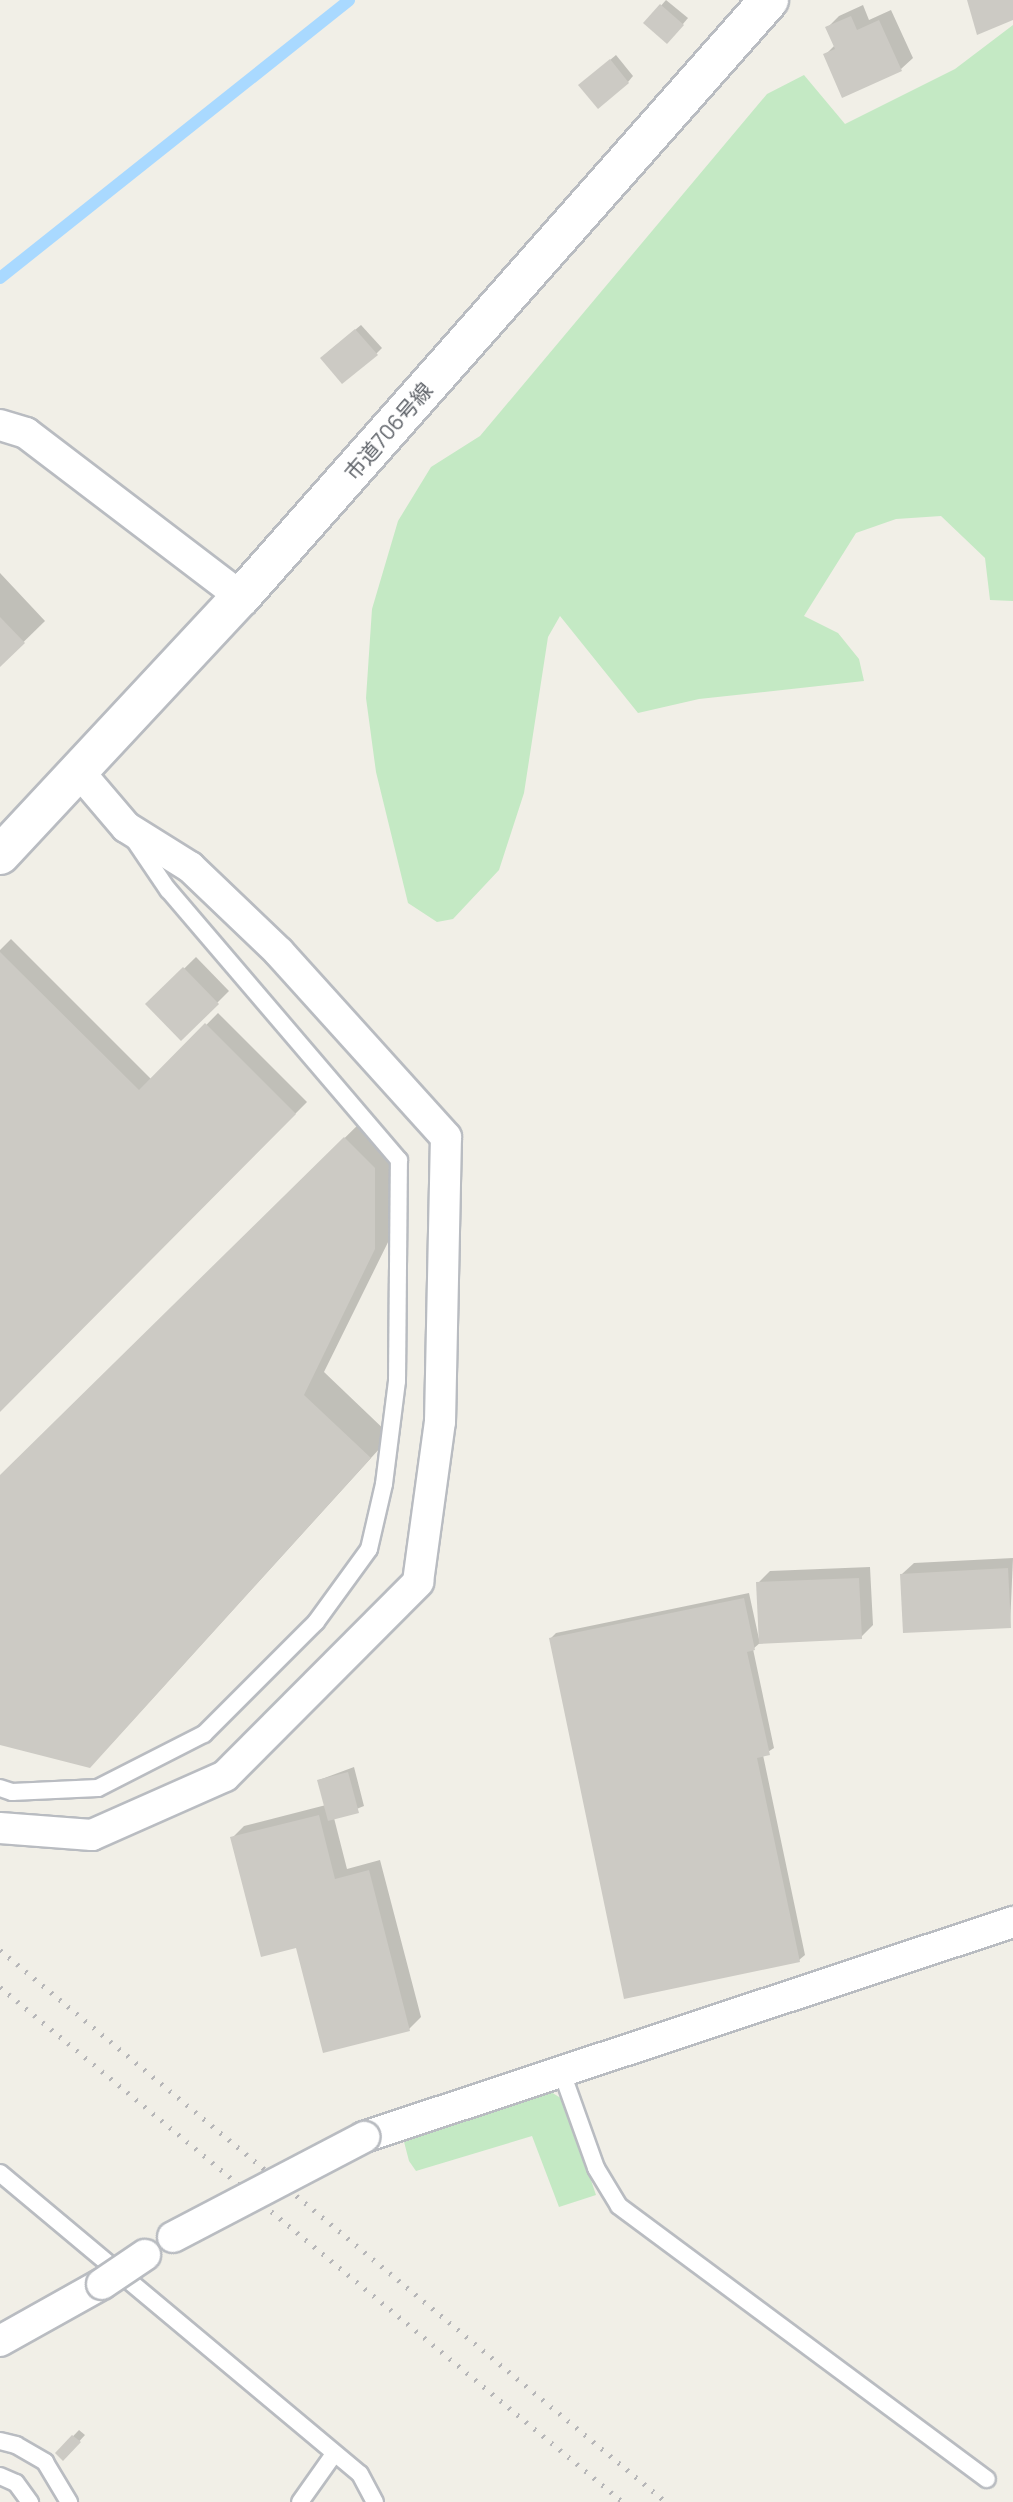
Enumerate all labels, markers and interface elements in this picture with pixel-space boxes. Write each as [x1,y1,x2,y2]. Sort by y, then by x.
street label: 市道706号線 [339,377,437,485]

